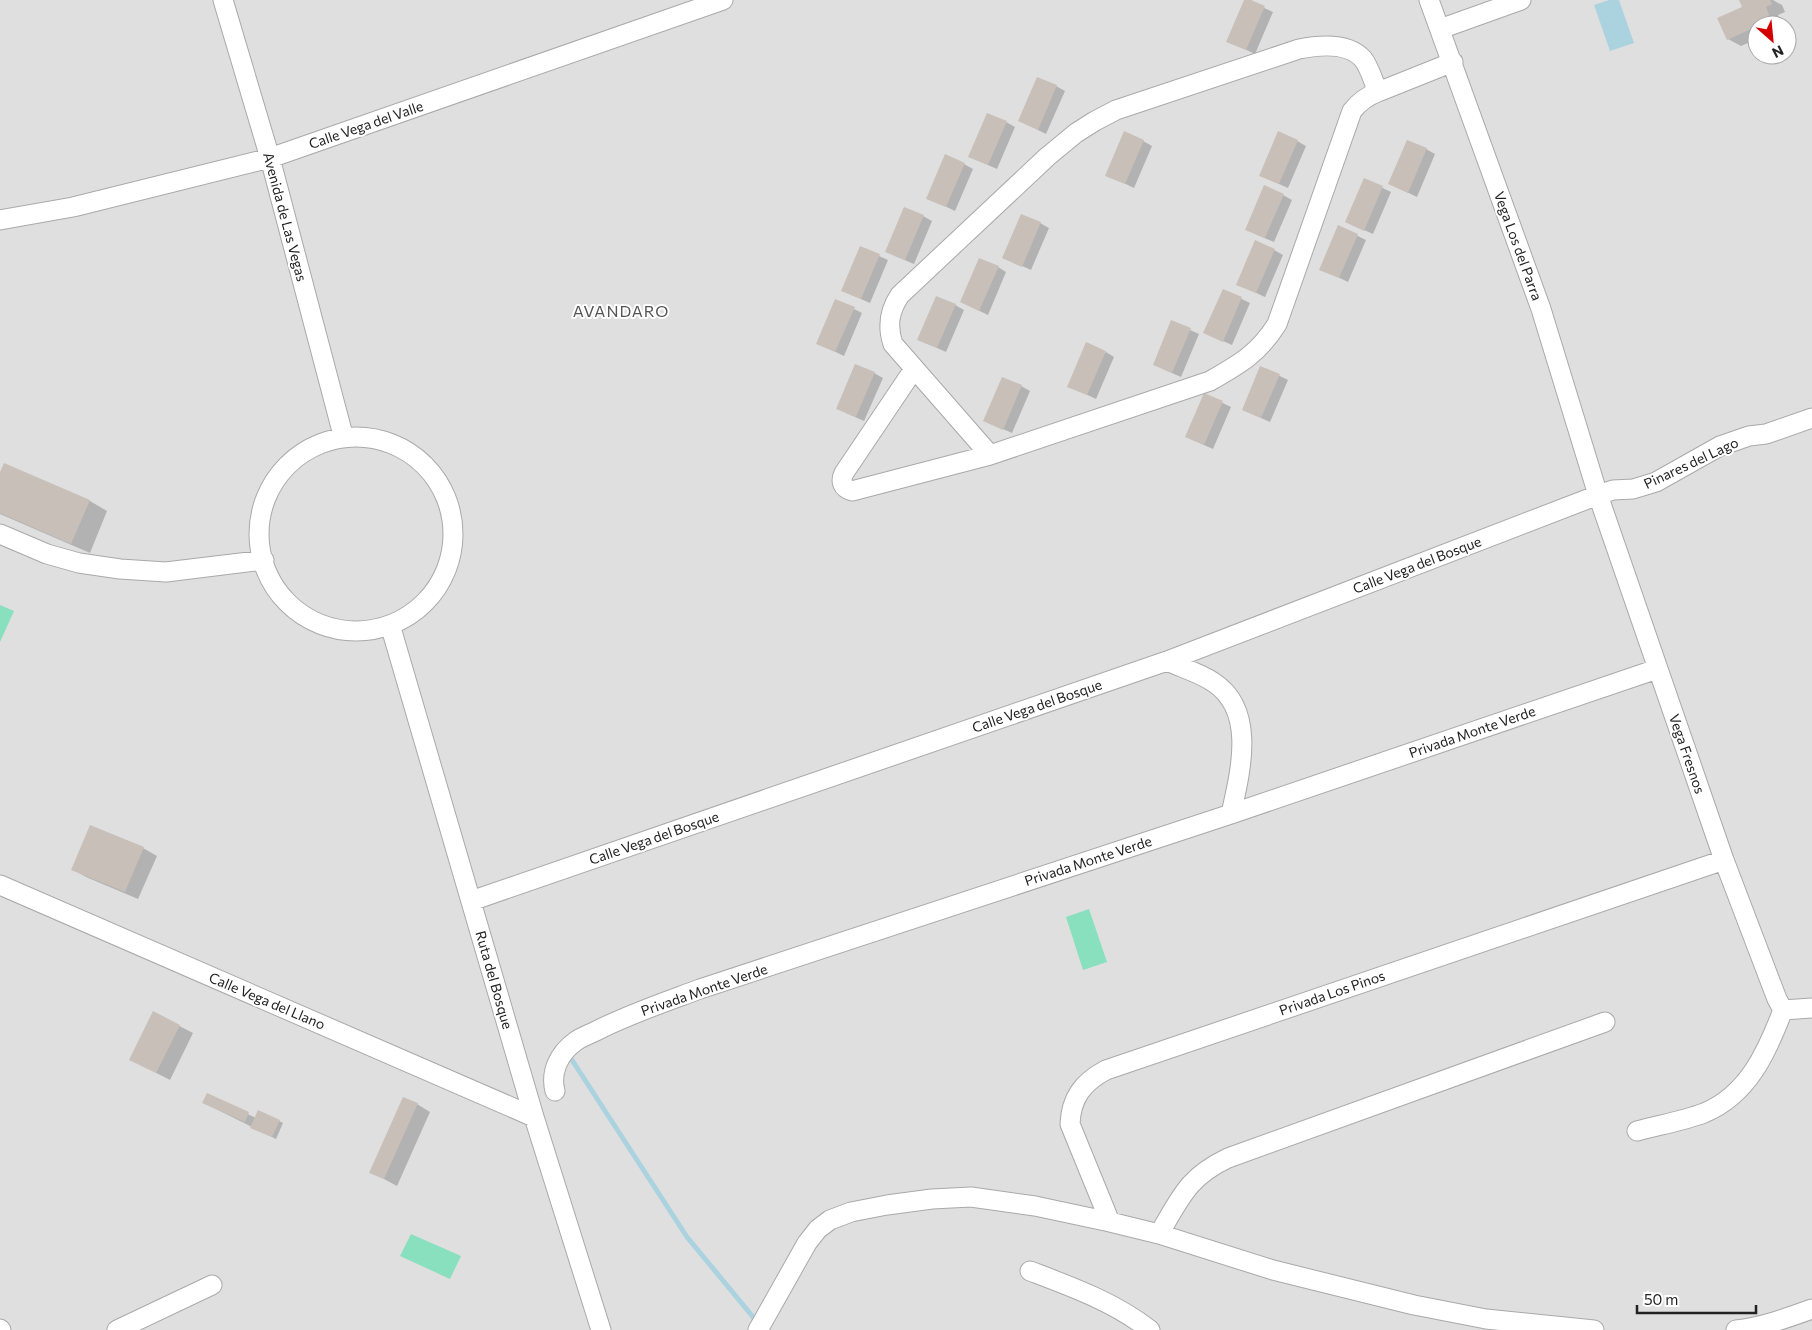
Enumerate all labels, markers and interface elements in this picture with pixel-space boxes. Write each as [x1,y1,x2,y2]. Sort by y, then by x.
north arrow [1747,15,1797,65]
text: N [1770,42,1787,62]
street label: Calle Vega del Valle [306,97,425,152]
street label: Avenida de Las Vegas [260,150,311,283]
street label: Vega Los del Parra [1491,189,1546,303]
district label: AVANDARO [573,301,669,320]
street label: Pinares del Lago [1641,433,1741,492]
street label: Calle Vega del Bosque [1350,532,1484,597]
street label: Calle Vega del Bosque [970,675,1104,736]
street label: Privada Monte Verde [1406,702,1537,761]
street label: Vega Fresnos [1666,712,1709,796]
street label: Calle Vega del Bosque [587,807,721,868]
street label: Privada Monte Verde [1022,832,1154,889]
street label: Ruta del Bosque [472,929,517,1031]
street label: Privada Monte Verde [638,960,769,1019]
street label: Privada Los Pinos [1277,966,1387,1019]
street label: Calle Vega del Llano [207,968,328,1033]
scale bar [1637,1282,1756,1314]
text: 50 m [1644,1290,1678,1308]

